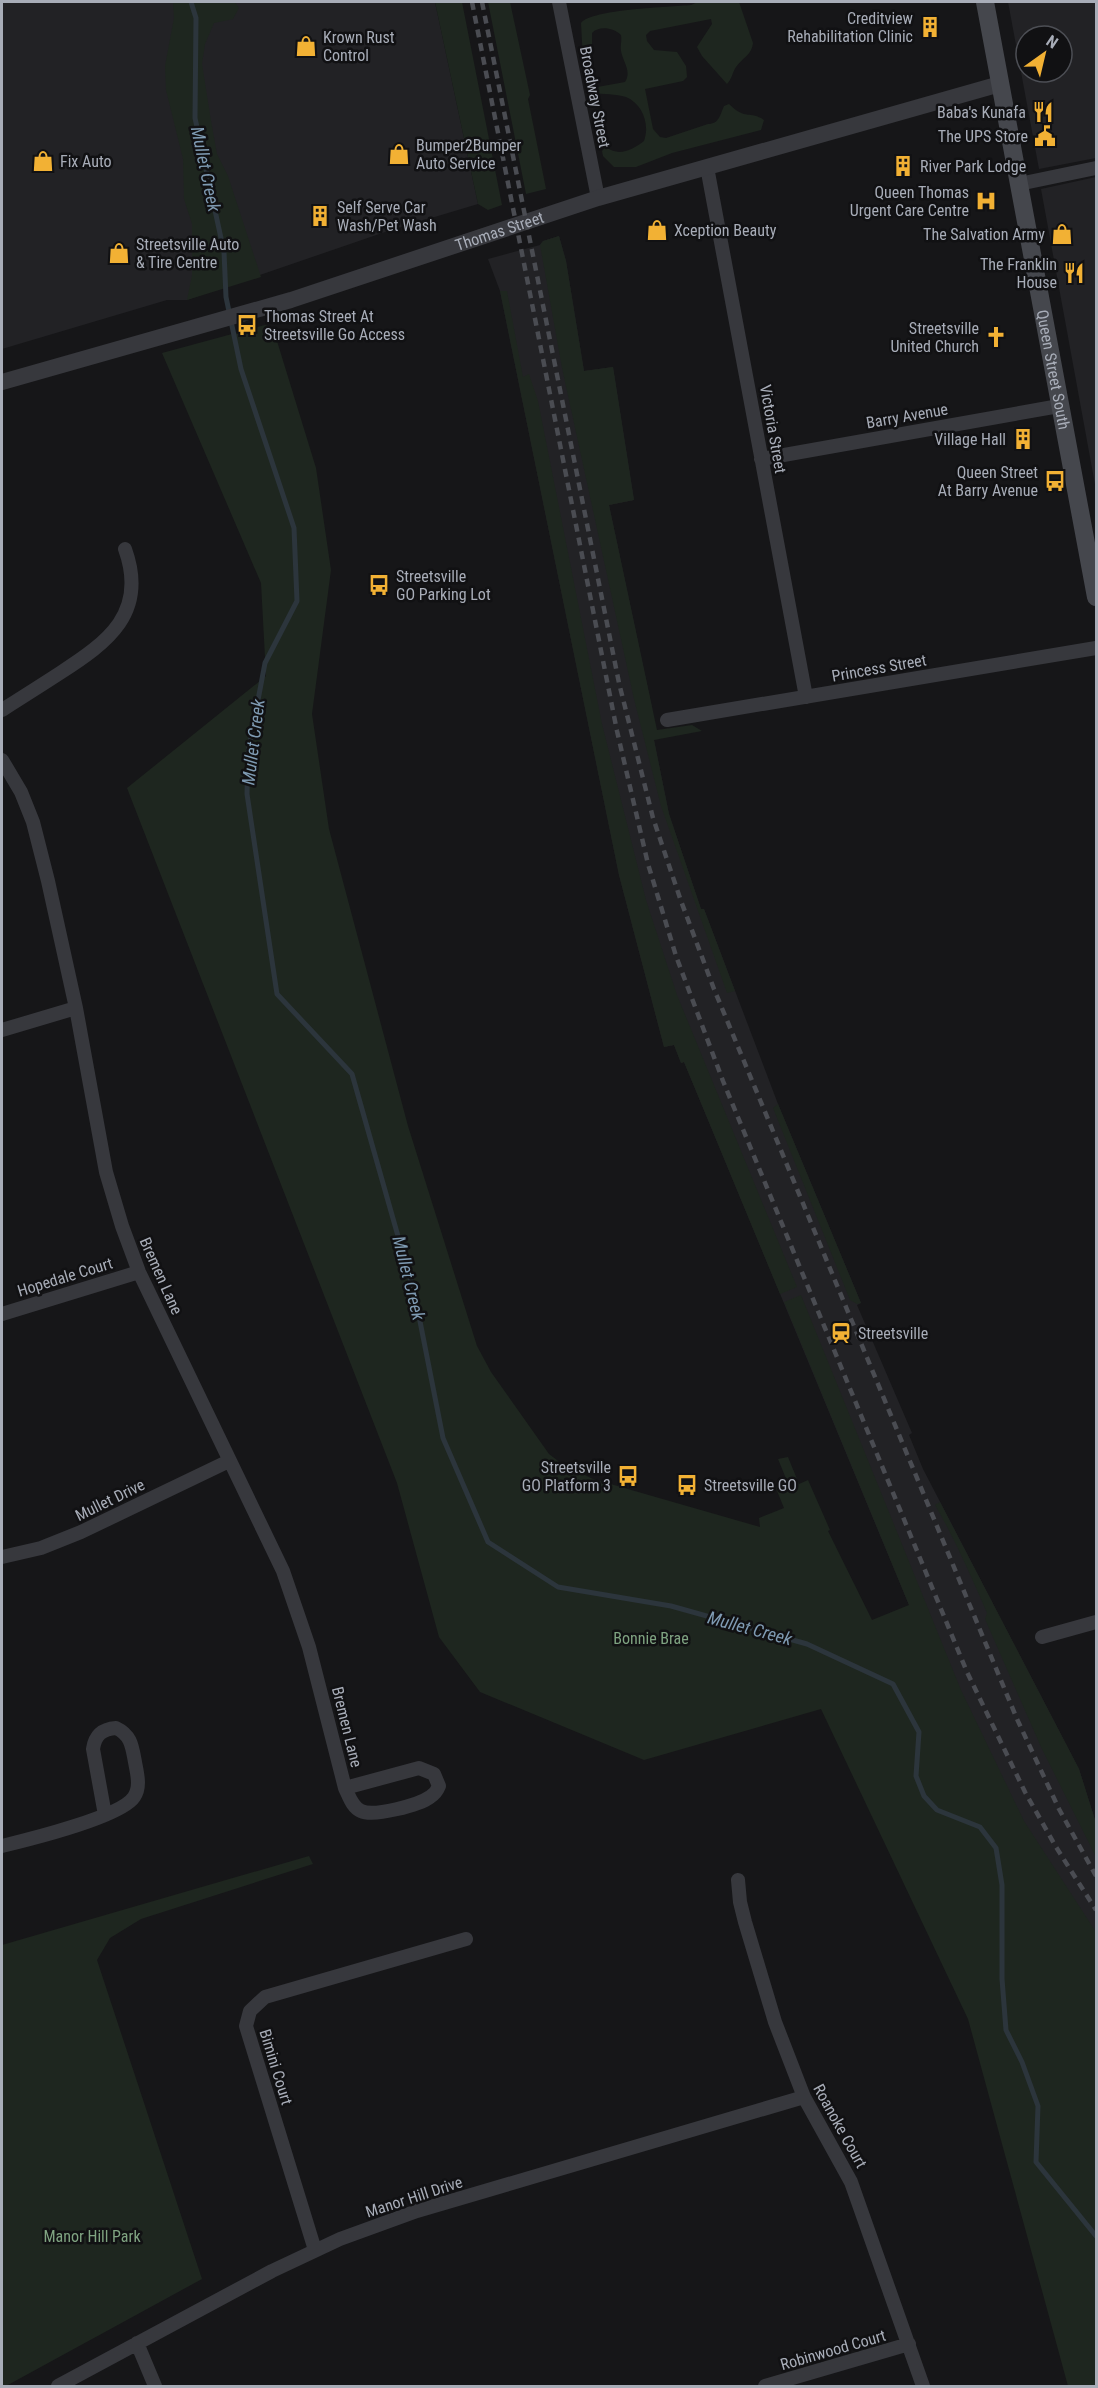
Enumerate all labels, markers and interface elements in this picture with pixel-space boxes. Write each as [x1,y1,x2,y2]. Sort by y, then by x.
place label: Creditview Rehabilitation Clinic [787,9,913,46]
building icon: Creditview Rehabilitation Clinic [918,15,942,39]
north arrow [1014,24,1074,84]
place label: Krown Rust Control [323,28,395,65]
text: N [1043,31,1061,53]
shop icon: Krown Rust Control [294,34,318,58]
street label: Broadway Street [576,45,614,150]
restaurant icon: Baba's Kunafa [1031,100,1055,124]
place label: Baba's Kunafa [937,103,1026,122]
public building icon: The UPS Store [1033,124,1057,148]
water label: Mullet Creek [187,125,225,215]
place label: The UPS Store [938,127,1028,146]
place label: Bumper2Bumper Auto Service [416,136,522,173]
shop icon: Bumper2Bumper Auto Service [387,142,411,166]
shop icon: Fix Auto [31,149,55,173]
place label: Fix Auto [60,152,112,171]
building icon: River Park Lodge [891,154,915,178]
place label: River Park Lodge [920,157,1026,176]
place label: Queen Thomas Urgent Care Centre [850,183,969,220]
hospital icon: Queen Thomas Urgent Care Centre [974,189,998,213]
place label: Self Serve Car Wash/Pet Wash [337,198,437,235]
building icon: Self Serve Car Wash/Pet Wash [308,204,332,228]
street label: Thomas Street [453,207,546,254]
shop icon: Xception Beauty [645,218,669,242]
place label: Xception Beauty [674,221,777,240]
shop icon: The Salvation Army [1050,222,1074,246]
place label: The Salvation Army [923,225,1045,244]
place label: Streetsville Auto & Tire Centre [136,235,239,272]
shop icon: Streetsville Auto & Tire Centre [107,241,131,265]
place label: The Franklin House [980,255,1057,292]
restaurant icon: The Franklin House [1062,261,1086,285]
place label: Thomas Street At Streetsville Go Access [264,307,405,344]
street label: Queen Street South [1033,308,1074,431]
bus stop icon: Thomas Street At Streetsville Go Access [235,313,259,337]
place label: Streetsville United Church [890,319,979,356]
church icon: Streetsville United Church [984,325,1008,349]
street label: Victoria Street [756,383,790,475]
street label: Barry Avenue [865,399,949,433]
building icon: Village Hall [1011,427,1035,451]
place label: Village Hall [934,430,1006,449]
place label: Queen Street At Barry Avenue [938,463,1038,500]
bus stop icon: Queen Street At Barry Avenue [1043,469,1067,493]
place label: Streetsville GO Parking Lot [396,567,491,604]
bus stop icon: Streetsville GO Parking Lot [367,573,391,597]
street label: Princess Street [830,650,928,686]
water label: Mullet Creek [237,697,269,786]
street label: Bremen Lane [136,1234,186,1318]
water label: Mullet Creek [388,1234,430,1324]
street label: Hopedale Court [15,1253,115,1301]
station icon: Streetsville [829,1321,853,1345]
place label: Streetsville [858,1324,928,1343]
place label: Streetsville GO Platform 3 [522,1458,611,1495]
bus stop icon: Streetsville GO Platform 3 [616,1464,640,1488]
bus stop icon: Streetsville GO [675,1473,699,1497]
street label: Mullet Drive [72,1475,148,1525]
place label: Streetsville GO [704,1476,797,1495]
water label: Mullet Creek [706,1607,796,1650]
park label: Bonnie Brae [613,1629,689,1648]
street label: Bremen Lane [328,1685,366,1769]
street label: Bimini Court [256,2027,297,2107]
street label: Roanoke Court [809,2081,871,2172]
street label: Manor Hill Drive [363,2172,465,2222]
park label: Manor Hill Park [43,2227,141,2246]
street label: Robinwood Court [778,2326,888,2374]

